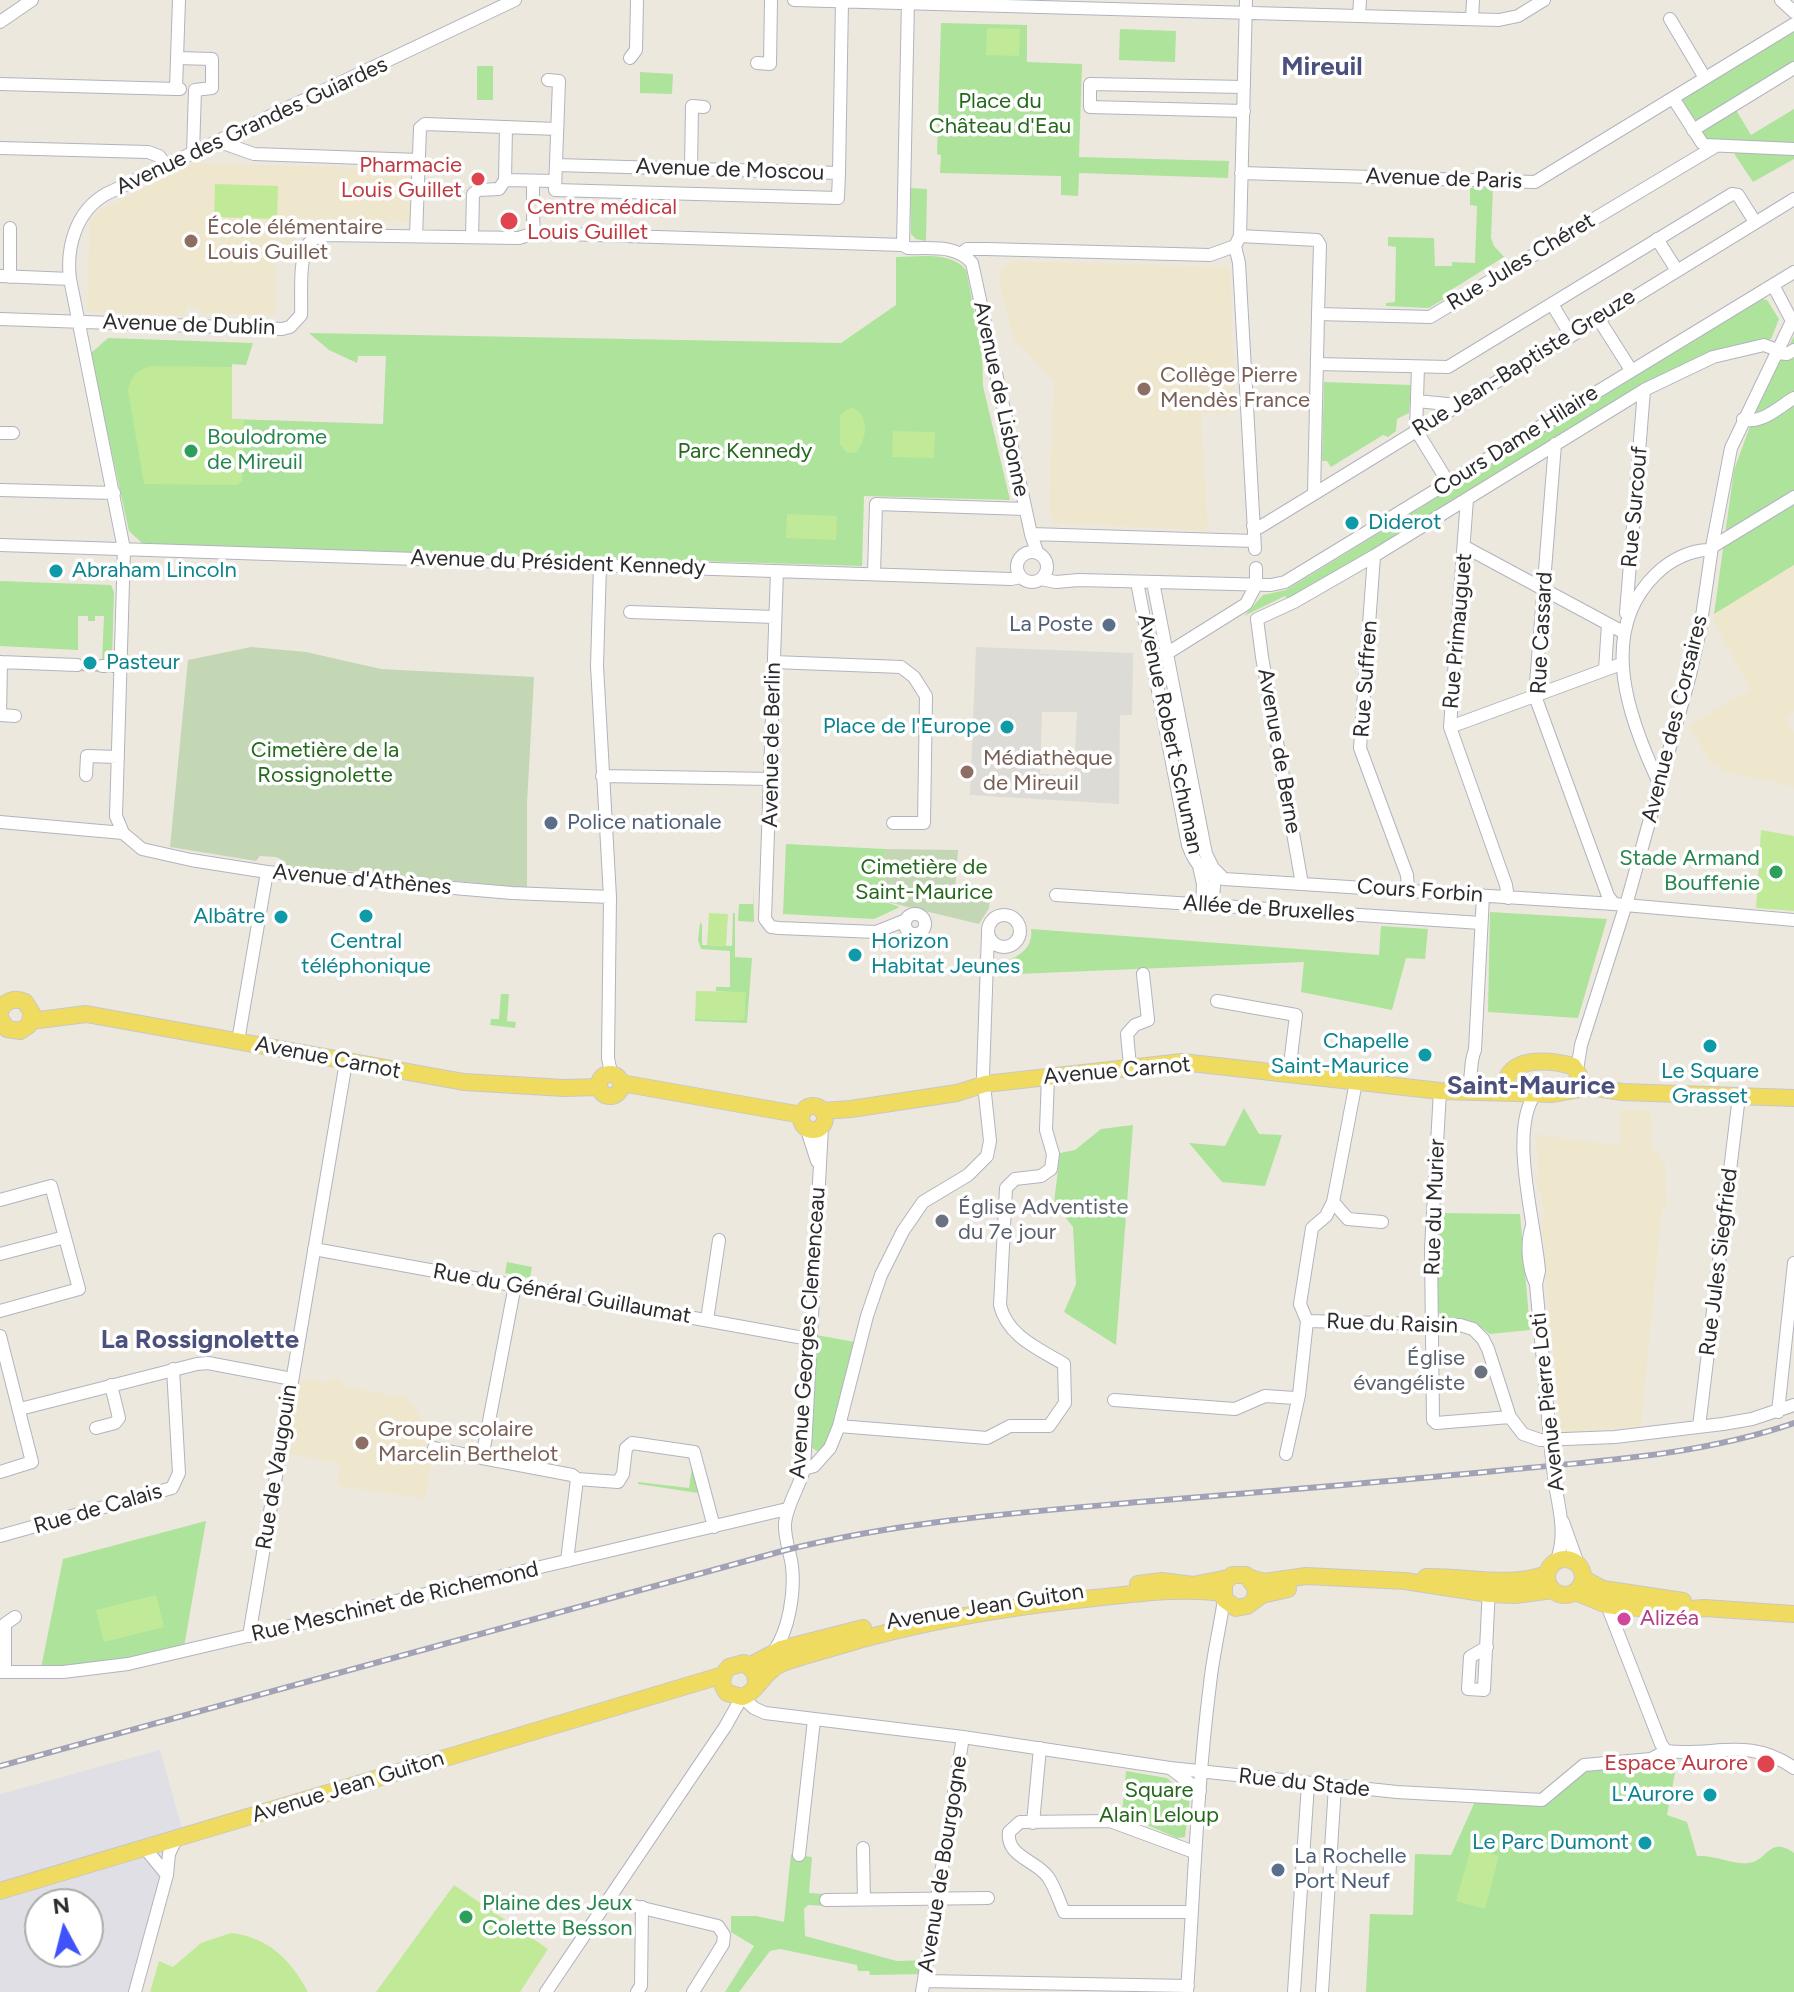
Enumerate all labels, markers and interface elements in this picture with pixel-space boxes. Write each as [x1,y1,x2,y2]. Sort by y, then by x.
street label: Avenue des Grandes Guiardes [112,51,392,201]
district label: Mireuil [1281,51,1363,83]
park label: Place du Château d'Eau [929,89,1071,140]
place label: Pharmacie Louis Guillet [341,153,462,204]
street label: Avenue de Moscou [635,154,825,186]
street label: Avenue de Paris [1365,163,1523,195]
marker: Pharmacie Louis Guillet [469,170,487,188]
place label: Centre médical Louis Guillet [527,195,677,246]
street label: Rue Jules Chéret [1442,208,1600,316]
marker: Centre médical Louis Guillet [498,210,520,232]
place label: École élémentaire Louis Guillet [207,215,383,266]
marker: École élémentaire Louis Guillet [182,232,200,250]
street label: Rue Jean-Baptiste Greuze [1408,283,1640,443]
street label: Avenue de Lisbonne [967,299,1035,499]
street label: Avenue de Dublin [102,309,276,341]
place label: Collège Pierre Mendès France [1160,363,1310,414]
marker: Collège Pierre Mendès France [1135,380,1153,398]
street label: Cours Dame Hilaire [1429,380,1603,502]
place label: Boulodrome de Mireuil [207,425,327,476]
park label: Parc Kennedy [678,439,812,465]
marker: Boulodrome de Mireuil [182,442,200,460]
street label: Rue Surcouf [1617,445,1653,569]
place label: Diderot [1368,510,1442,536]
marker: Diderot [1343,514,1361,532]
street label: Avenue du Président Kennedy [410,545,706,581]
street label: Rue Primauguet [1438,552,1478,710]
place label: Abraham Lincoln [72,558,237,584]
marker: Abraham Lincoln [47,562,65,580]
street label: Rue Cassard [1526,571,1558,695]
place label: La Poste [1009,612,1093,638]
street label: Avenue Robert Schuman [1132,612,1208,856]
street label: Avenue des Corsaires [1636,613,1714,825]
marker: La Poste [1100,616,1118,634]
street label: Rue Suffren [1349,620,1383,738]
place label: Pasteur [106,650,180,676]
marker: Pasteur [81,654,99,672]
street label: Avenue de Berlin [757,662,787,828]
street label: Avenue de Berne [1251,666,1307,836]
place label: Place de l'Europe [823,714,991,740]
marker: Place de l'Europe [998,718,1016,736]
park label: Cimetière de la Rossignolette [251,738,399,790]
place label: Médiathèque de Mireuil [983,746,1112,798]
marker: Médiathèque de Mireuil [958,763,976,781]
place label: Police nationale [567,810,722,836]
marker: Police nationale [542,814,560,832]
place label: Stade Armand Bouffenie [1619,846,1760,898]
park label: Cimetière de Saint-Maurice [855,855,993,906]
street label: Avenue d'Athènes [272,859,452,901]
marker: Stade Armand Bouffenie [1767,863,1785,881]
street label: Cours Forbin [1356,873,1484,909]
street label: Allée de Bruxelles [1182,890,1356,928]
place label: Albâtre [193,904,265,930]
marker: Central téléphonique [357,907,375,925]
marker: Albâtre [272,908,290,926]
place label: Central téléphonique [301,929,431,980]
place label: Horizon Habitat Jeunes [871,929,1020,980]
marker: Horizon Habitat Jeunes [846,946,864,964]
place label: Chapelle Saint-Maurice [1271,1029,1409,1080]
street label: Avenue Carnot [253,1031,403,1085]
marker: Le Square Grasset [1701,1037,1719,1055]
marker: Chapelle Saint-Maurice [1416,1046,1434,1064]
street label: Avenue Carnot [1042,1051,1192,1091]
place label: Le Square Grasset [1661,1059,1759,1110]
district label: Saint-Maurice [1447,1070,1615,1102]
street label: Rue du Murier [1419,1138,1451,1276]
street label: Rue Jules Siegfried [1694,1167,1744,1357]
street label: Avenue Georges Clemenceau [785,1186,831,1480]
place label: Église Adventiste du 7e jour [958,1195,1129,1246]
marker: Église Adventiste du 7e jour [933,1212,951,1230]
street label: Rue du Général Guillaumat [431,1258,693,1330]
street label: Rue du Raisin [1326,1309,1458,1339]
street label: Avenue Pierre Loti [1525,1311,1571,1493]
district label: La Rossignolette [101,1324,299,1356]
place label: Église évangéliste [1353,1346,1465,1398]
marker: Église évangéliste [1472,1363,1490,1381]
street label: Rue de Vaugouin [251,1382,303,1552]
place label: Groupe scolaire Marcelin Berthelot [378,1417,558,1468]
marker: Groupe scolaire Marcelin Berthelot [353,1434,371,1452]
street label: Rue de Calais [31,1478,165,1540]
street label: Rue Meschinet de Richemond [249,1556,541,1648]
street label: Avenue Jean Guiton [884,1578,1086,1636]
place label: Alizéa [1640,1606,1699,1632]
marker: Alizéa [1615,1610,1633,1628]
street label: Avenue Jean Guiton [249,1745,447,1829]
place label: Espace Aurore [1604,1751,1748,1777]
marker: Espace Aurore [1755,1753,1777,1775]
street label: Avenue de Bourgogne [913,1754,973,1974]
street label: Rue du Stade [1237,1763,1371,1803]
park label: Square Alain Leloup [1099,1778,1219,1830]
place label: L'Aurore [1611,1782,1694,1808]
marker: L'Aurore [1701,1786,1719,1804]
place label: Le Parc Dumont [1472,1830,1629,1856]
marker: Le Parc Dumont [1636,1834,1654,1852]
place label: La Rochelle Port Neuf [1294,1844,1407,1896]
marker: La Rochelle Port Neuf [1269,1861,1287,1879]
north arrow [24,1888,104,1968]
text: N [51,1891,71,1920]
place label: Plaine des Jeux Colette Besson [482,1891,632,1942]
marker: Plaine des Jeux Colette Besson [457,1908,475,1926]

